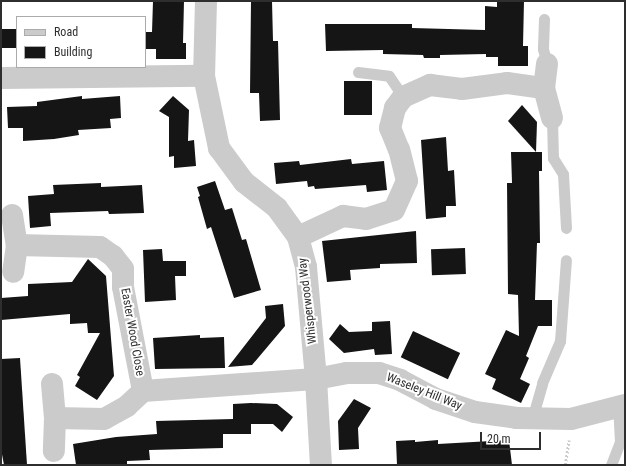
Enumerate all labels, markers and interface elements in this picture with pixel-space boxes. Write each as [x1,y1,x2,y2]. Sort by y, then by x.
legend [16,16,146,68]
text: Road [54,25,78,39]
text: Building [54,45,92,59]
street label: Whisperwood Way [296,257,320,345]
street label: Easter Wood Close [117,287,147,377]
street label: Waseley Hill Way [384,370,464,414]
scale bar [482,424,543,450]
text: 20 m [487,432,511,446]

